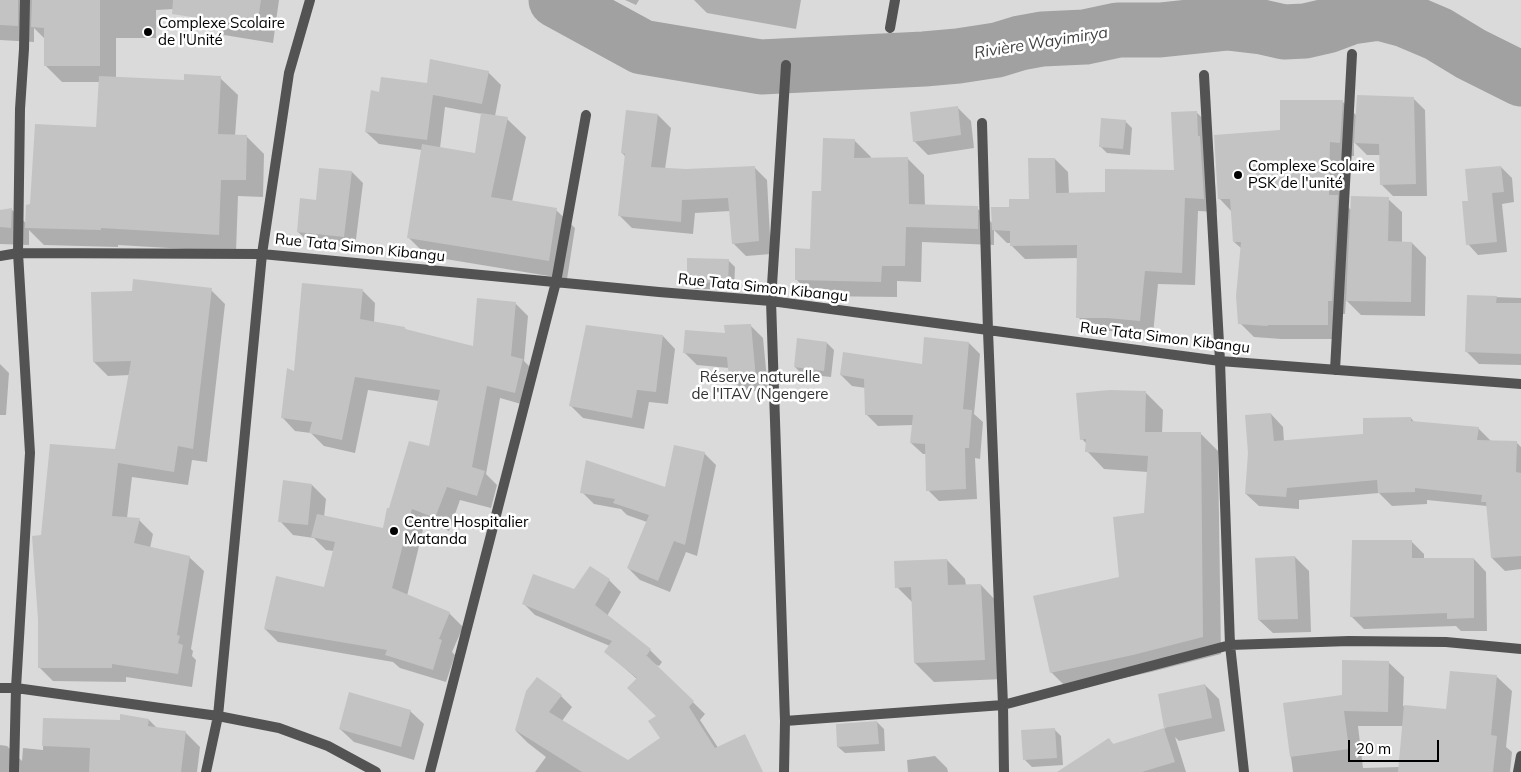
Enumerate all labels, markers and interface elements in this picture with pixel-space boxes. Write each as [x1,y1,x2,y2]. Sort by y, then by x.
place label: Complexe Scolaire de l'Unité [158,14,285,49]
water label: Rivière Wayimirya [973,23,1109,63]
marker: Complexe Scolaire de l'Unité [142,26,154,38]
place label: Complexe Scolaire PSK de l'unité [1248,157,1375,192]
marker: Complexe Scolaire PSK de l'unité [1232,169,1244,181]
street label: Rue Tata Simon Kibangu [274,230,446,266]
street label: Rue Tata Simon Kibangu [677,270,849,306]
street label: Rue Tata Simon Kibangu [1079,319,1251,357]
park label: Réserve naturelle de l'ITAV (Ngengere [691,368,829,403]
place label: Centre Hospitalier Matanda [404,513,528,548]
marker: Centre Hospitalier Matanda [388,525,400,537]
scale bar [1351,730,1442,762]
text: 20 m [1356,739,1391,758]

